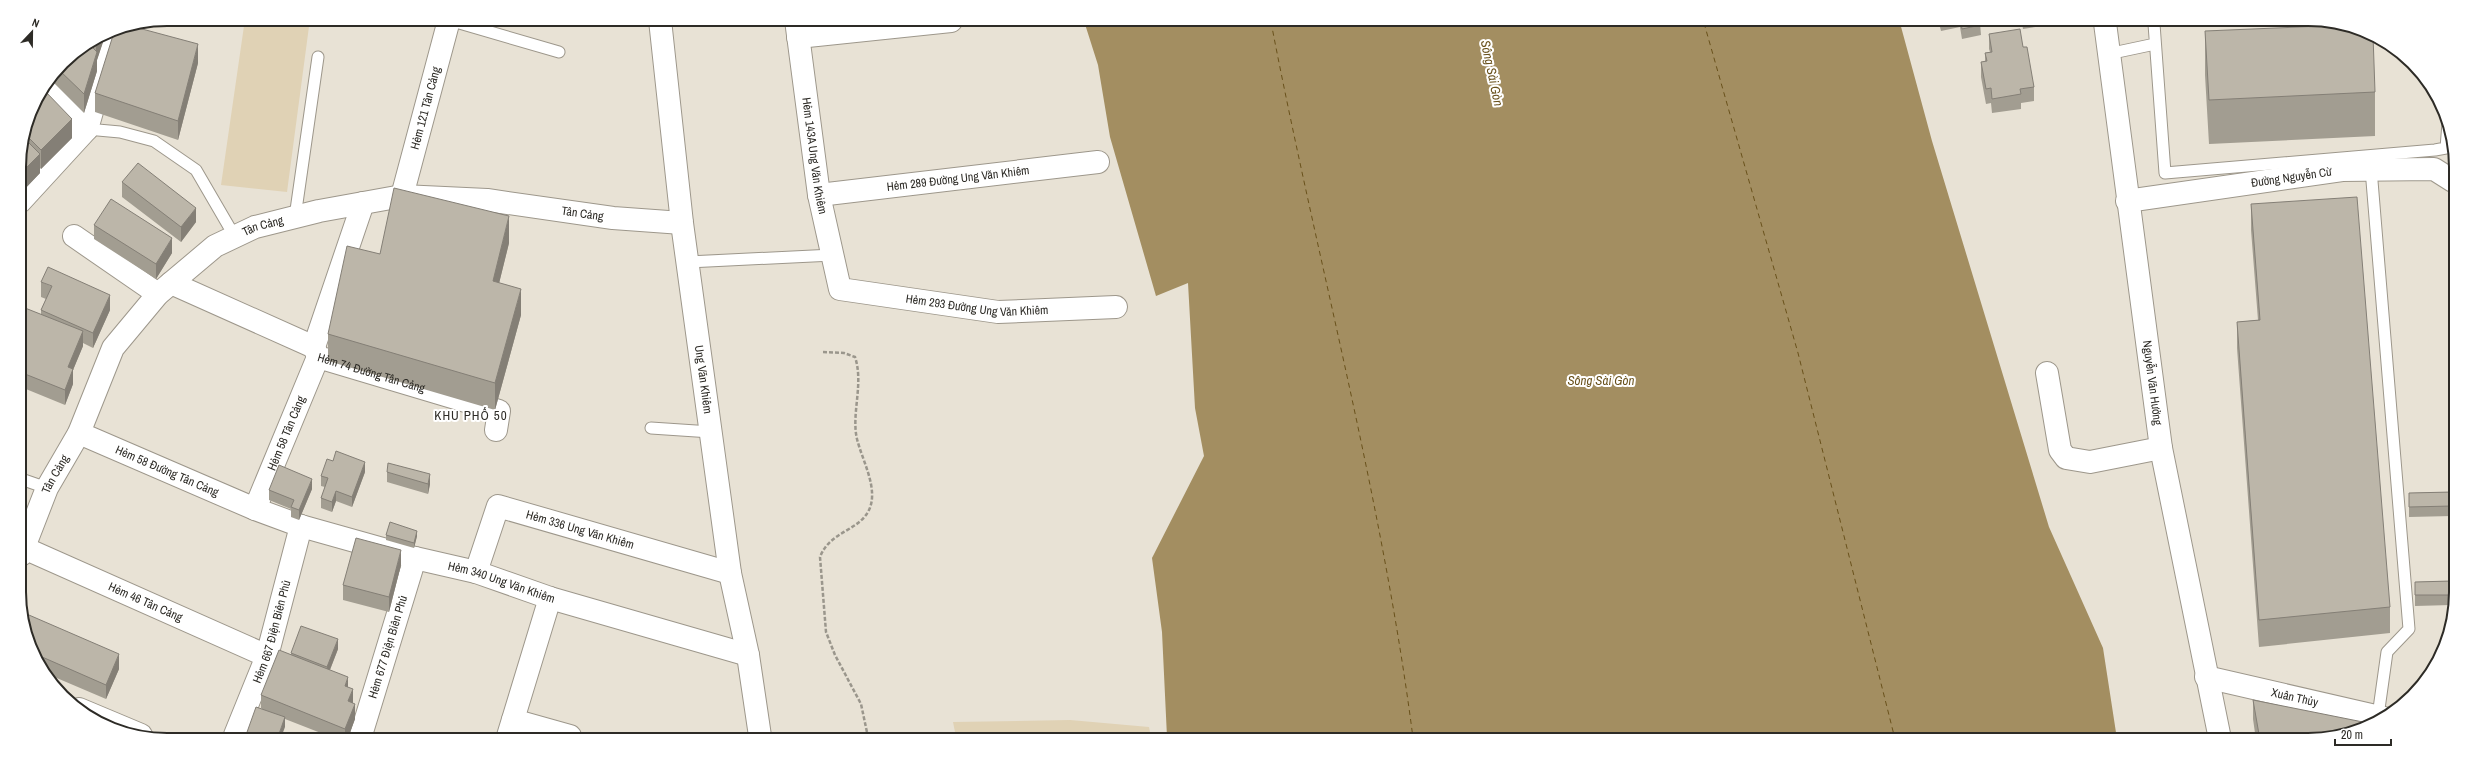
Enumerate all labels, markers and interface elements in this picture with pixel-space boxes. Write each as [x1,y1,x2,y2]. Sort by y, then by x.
north arrow [12,12,52,52]
text: N [30,15,41,30]
water label: Sông Sài Gòn [1477,38,1507,108]
street label: Hẻm 121 Tân Cảng [407,64,444,151]
street label: Hẻm 143A Ung Văn Khiêm [798,96,831,216]
street label: Hẻm 289 Đường Ung Văn Khiêm [886,162,1030,195]
street label: Đường Nguyễn Cừ [2250,164,2333,191]
street label: Tân Cảng [560,203,605,225]
street label: Tân Cảng [240,212,286,240]
street label: Hẻm 293 Đường Ung Văn Khiêm [905,291,1049,320]
street label: Nguyễn Văn Hưởng [2139,340,2166,427]
street label: Ung Văn Khiêm [691,344,716,415]
street label: Hẻm 74 Đường Tân Cảng [316,349,427,397]
water label: Sông Sài Gòn [1568,372,1635,389]
street label: Hẻm 58 Tân Cảng [264,393,309,473]
district label: KHU PHỐ 50 [434,406,508,424]
street label: Hẻm 58 Đường Tân Cảng [113,442,222,501]
street label: Tân Cảng [38,451,73,496]
street label: Hẻm 336 Ung Văn Khiêm [524,507,636,553]
street label: Hẻm 340 Ung Văn Khiêm [446,558,557,607]
street label: Hẻm 667 Điện Biên Phủ [249,578,295,686]
street label: Hẻm 46 Tân Cảng [106,579,186,626]
street label: Hẻm 677 Điện Biên Phủ [365,594,411,700]
street label: Xuân Thủy [2270,684,2320,711]
scale bar [2335,721,2391,747]
text: 20 m [2341,727,2363,743]

